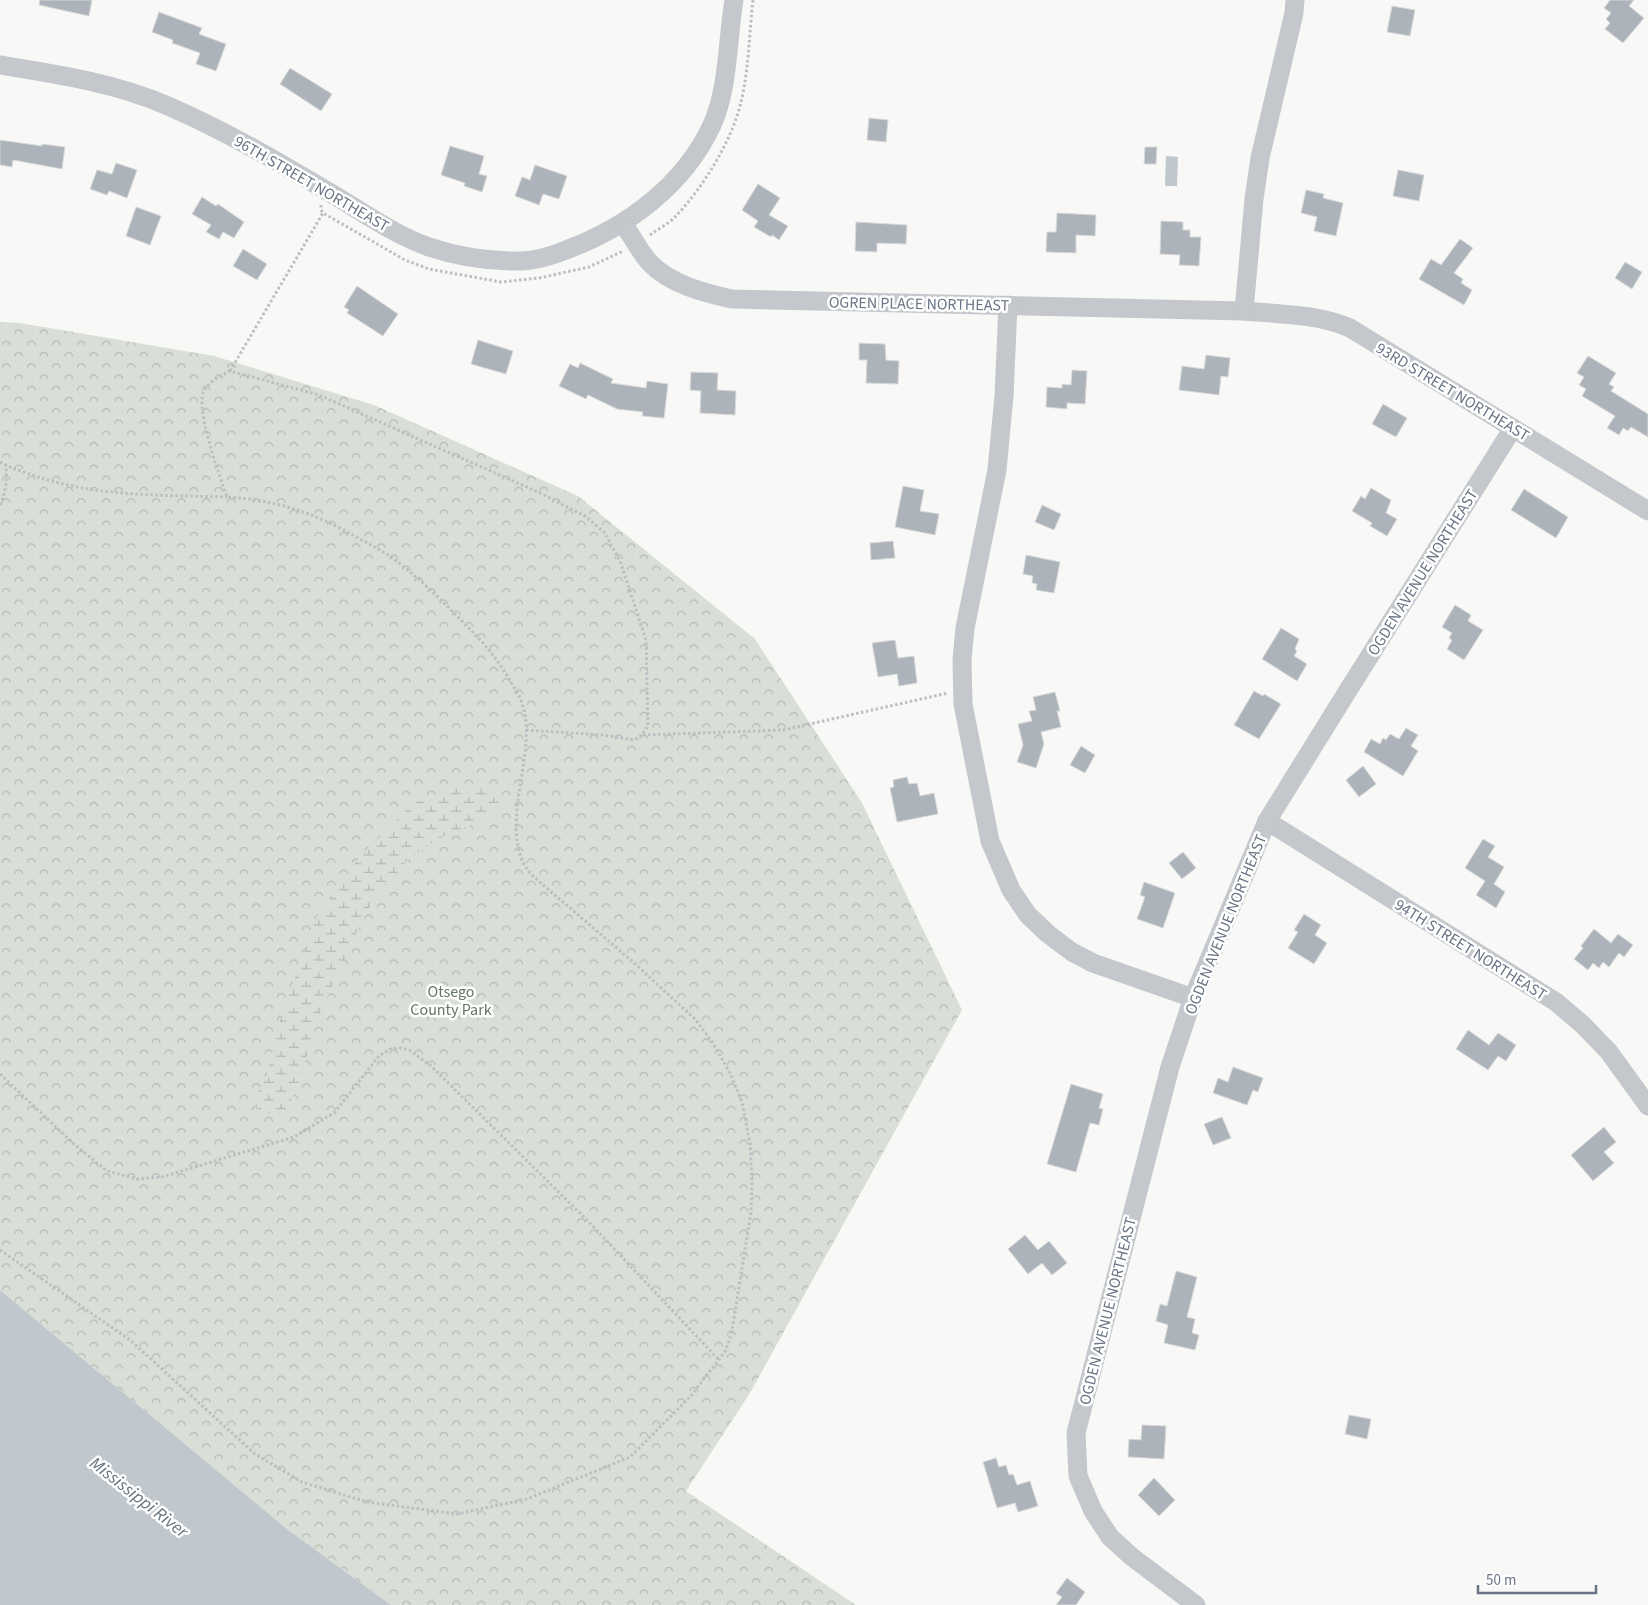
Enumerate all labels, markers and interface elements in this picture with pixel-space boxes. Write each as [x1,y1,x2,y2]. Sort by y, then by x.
street label: 96TH STREET NORTHEAST [230,130,393,237]
street label: OGREN PLACE NORTHEAST [829,291,1010,317]
street label: 93RD STREET NORTHEAST [1372,337,1534,447]
street label: OGDEN AVENUE NORTHEAST [1362,485,1483,660]
street label: OGDEN AVENUE NORTHEAST [1180,831,1272,1018]
street label: 94TH STREET NORTHEAST [1390,894,1551,1006]
park label: Otsego County Park [410,981,492,1021]
street label: OGDEN AVENUE NORTHEAST [1074,1215,1142,1407]
water label: Mississippi River [84,1451,194,1544]
scale bar [1478,1562,1596,1594]
text: 50 m [1486,1570,1516,1591]

